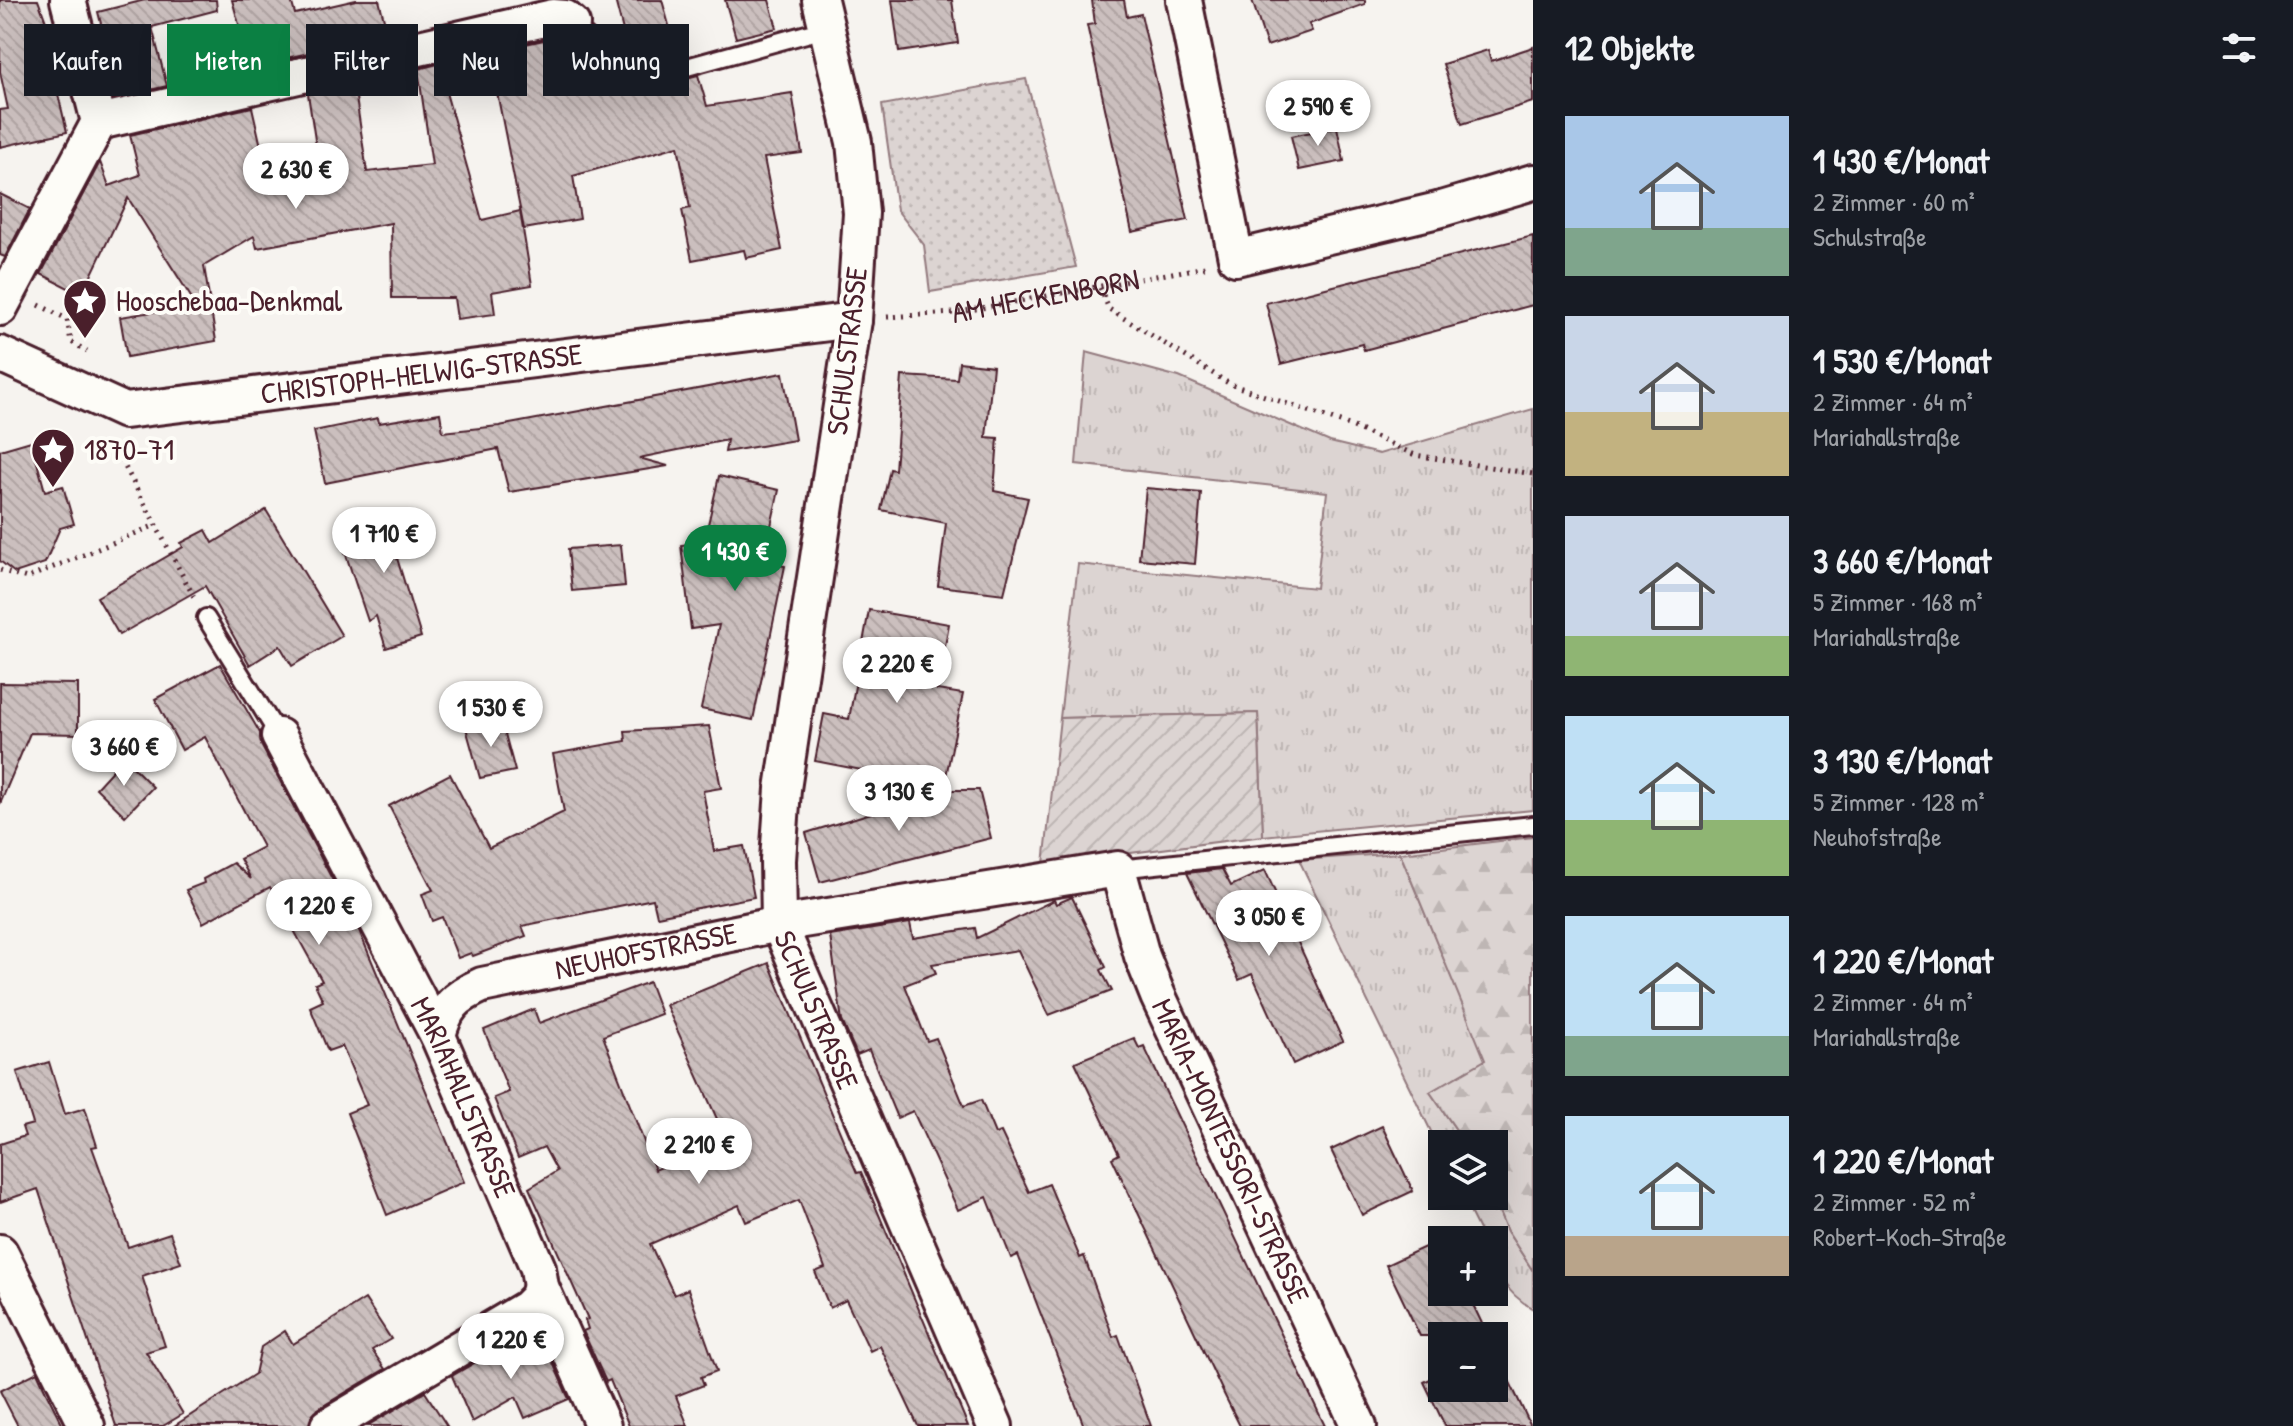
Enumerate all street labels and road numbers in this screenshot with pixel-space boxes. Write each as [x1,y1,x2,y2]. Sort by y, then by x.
street label: AM HECKENBORN [948,259,1142,332]
street label: SCHULSTRASSE [816,265,876,437]
street label: CHRISTOPH-HELWIG-STRASSE [258,333,584,413]
street label: NEUHOFSTRASSE [551,912,740,989]
street label: SCHULSTRASSE [765,924,869,1095]
street label: MARIAHALLSTRASSE [402,990,526,1204]
street label: MARIA-MONTESSORI-STRASSE [1143,992,1320,1309]

